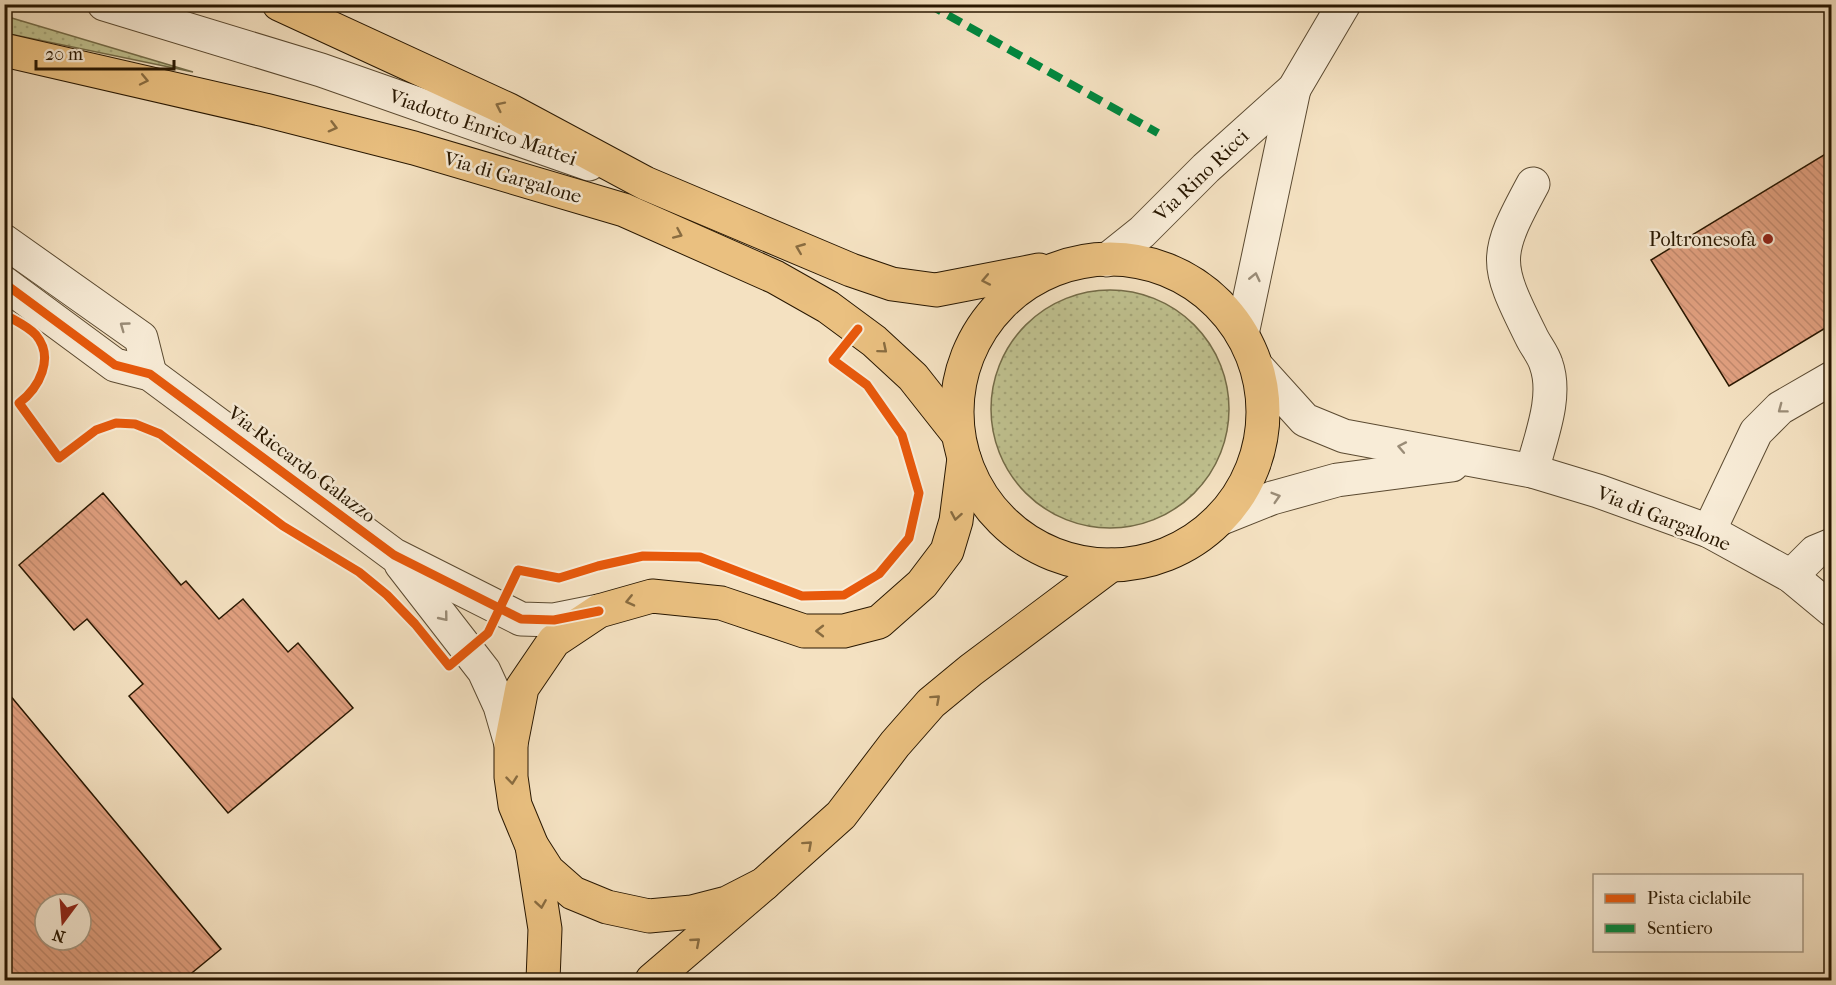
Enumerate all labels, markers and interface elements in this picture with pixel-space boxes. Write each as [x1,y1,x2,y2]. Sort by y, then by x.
scale bar [36,33,174,71]
text: 20 m [45,44,83,65]
one-way arrow [138,73,148,86]
street label: Viadotto Enrico Mattei [385,84,580,170]
one-way arrow [496,102,507,114]
one-way arrow [328,120,338,133]
street label: Via Rino Ricci [1149,124,1253,227]
street label: Via di Gargalone [440,147,584,208]
one-way arrow [671,227,682,239]
place label: Poltronesofà [1649,228,1757,251]
marker: Poltronesofà [1761,232,1775,246]
one-way arrow [795,243,806,255]
one-way arrow [1247,272,1260,282]
one-way arrow [982,273,992,286]
one-way arrow [119,322,130,333]
one-way arrow [876,342,887,353]
street label: Via Riccardo Galazzo [222,401,380,528]
one-way arrow [1777,402,1788,413]
one-way arrow [1398,441,1408,454]
street label: Via di Gargalone [1593,481,1734,556]
one-way arrow [1270,492,1281,504]
one-way arrow [951,512,963,521]
one-way arrow [626,594,636,607]
one-way arrow [437,610,448,621]
one-way arrow [815,625,824,637]
one-way arrow [930,695,940,706]
one-way arrow [505,775,518,784]
one-way arrow [801,841,811,852]
legend [1593,874,1803,952]
text: Pista ciclabile [1647,888,1751,909]
north arrow [33,892,93,952]
one-way arrow [534,898,547,908]
text: Sentiero [1647,918,1713,939]
text: N [50,925,67,947]
one-way arrow [689,939,700,950]

